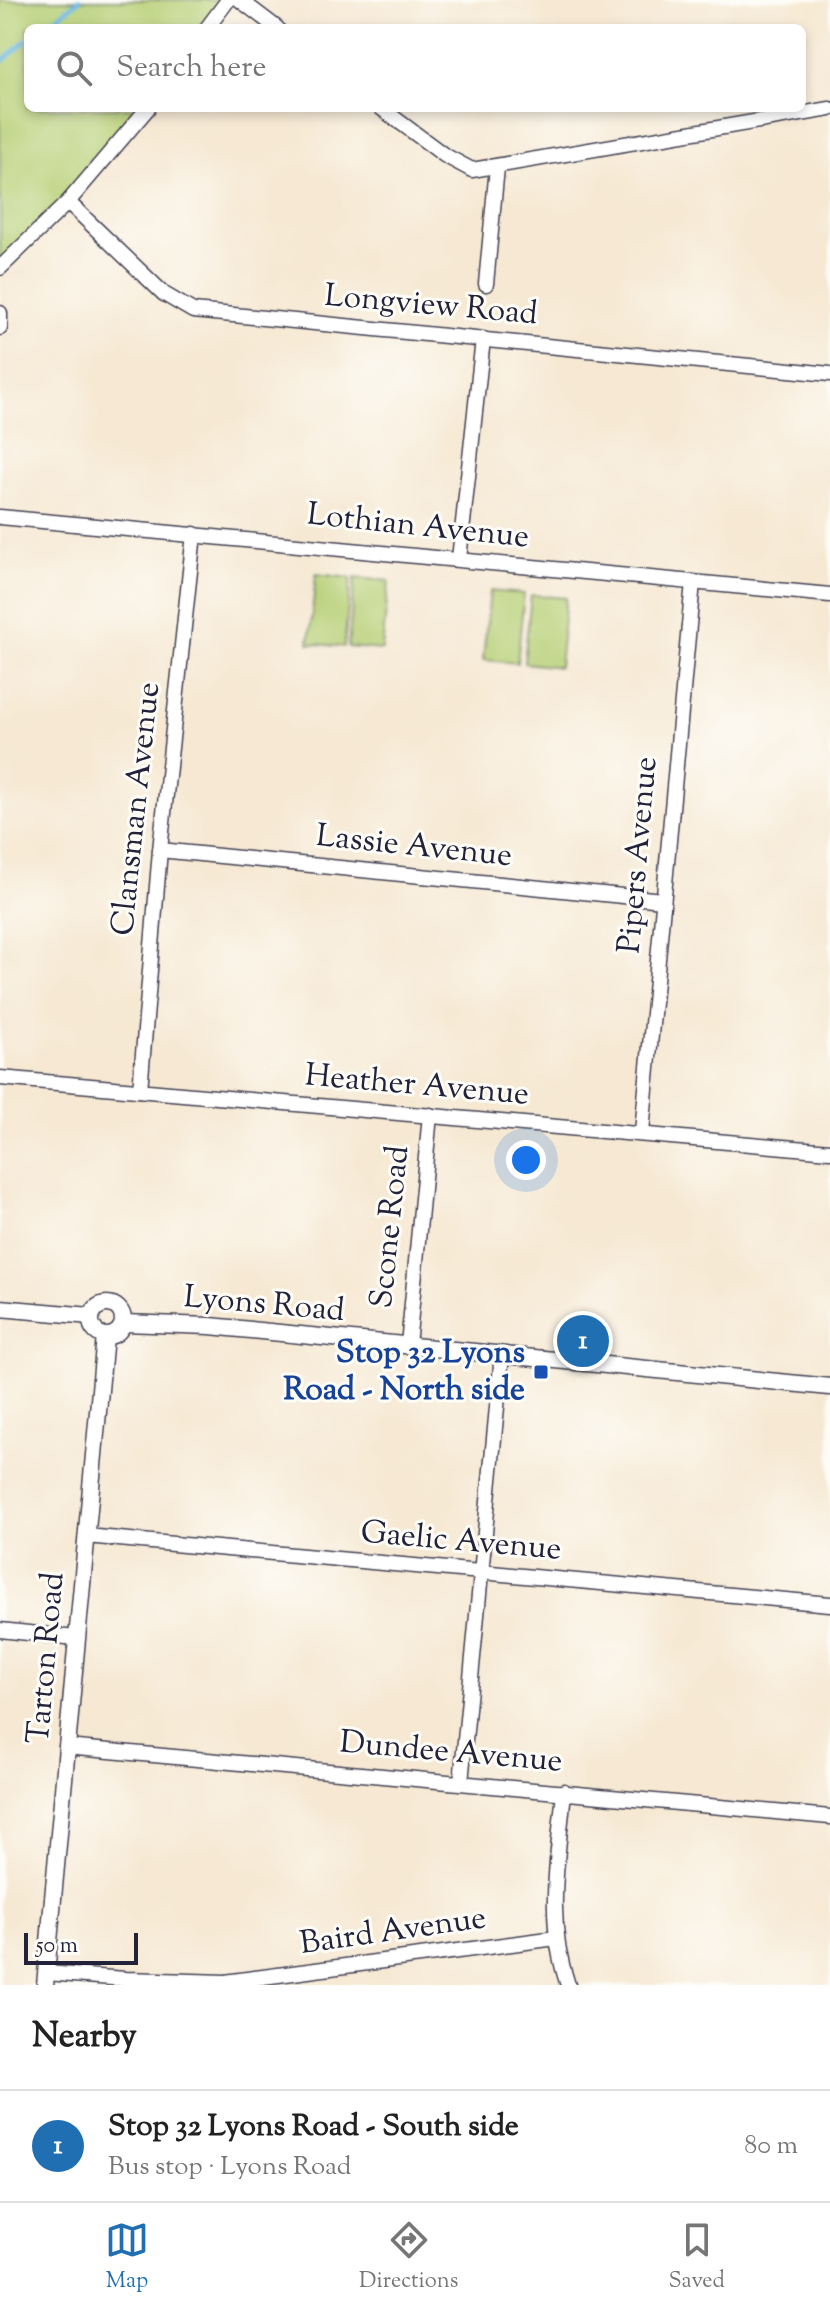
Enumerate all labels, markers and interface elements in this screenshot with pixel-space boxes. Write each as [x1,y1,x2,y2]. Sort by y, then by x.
search box [24,24,806,112]
icon: search [52,46,96,90]
text: Search here [116,47,266,90]
street label: Longview Road [323,274,539,338]
street label: Lothian Avenue [305,492,531,562]
street label: Clansman Avenue [101,680,173,938]
street label: Pipers Avenue [607,755,671,955]
street label: Lassie Avenue [314,814,514,880]
street label: Heather Avenue [303,1053,531,1119]
your location [506,1140,546,1180]
street label: Scone Road [360,1143,422,1311]
street label: Lyons Road [182,1275,346,1335]
pin: 1 [557,1311,609,1371]
place label: Stop 32 Lyons Road - North side [283,1331,525,1414]
marker: Stop 32 Lyons Road - North side [532,1363,550,1381]
street label: Gaelic Avenue [359,1510,563,1574]
street label: Tarton Road [17,1570,77,1746]
street label: Dundee Avenue [338,1720,564,1786]
street label: Baird Avenue [297,1896,489,1968]
scale bar [24,1929,138,1965]
text: 50 m [36,1931,78,1963]
text: Nearby [32,2013,137,2062]
text: Stop 32 Lyons Road - South side [108,2106,519,2149]
text: 1 [54,2128,62,2165]
text: 80 m [744,2128,798,2165]
text: Bus stop · Lyons Road [108,2149,351,2186]
tab: Map [105,2218,149,2298]
tab: Directions [359,2218,458,2298]
tab: Saved [668,2218,725,2298]

